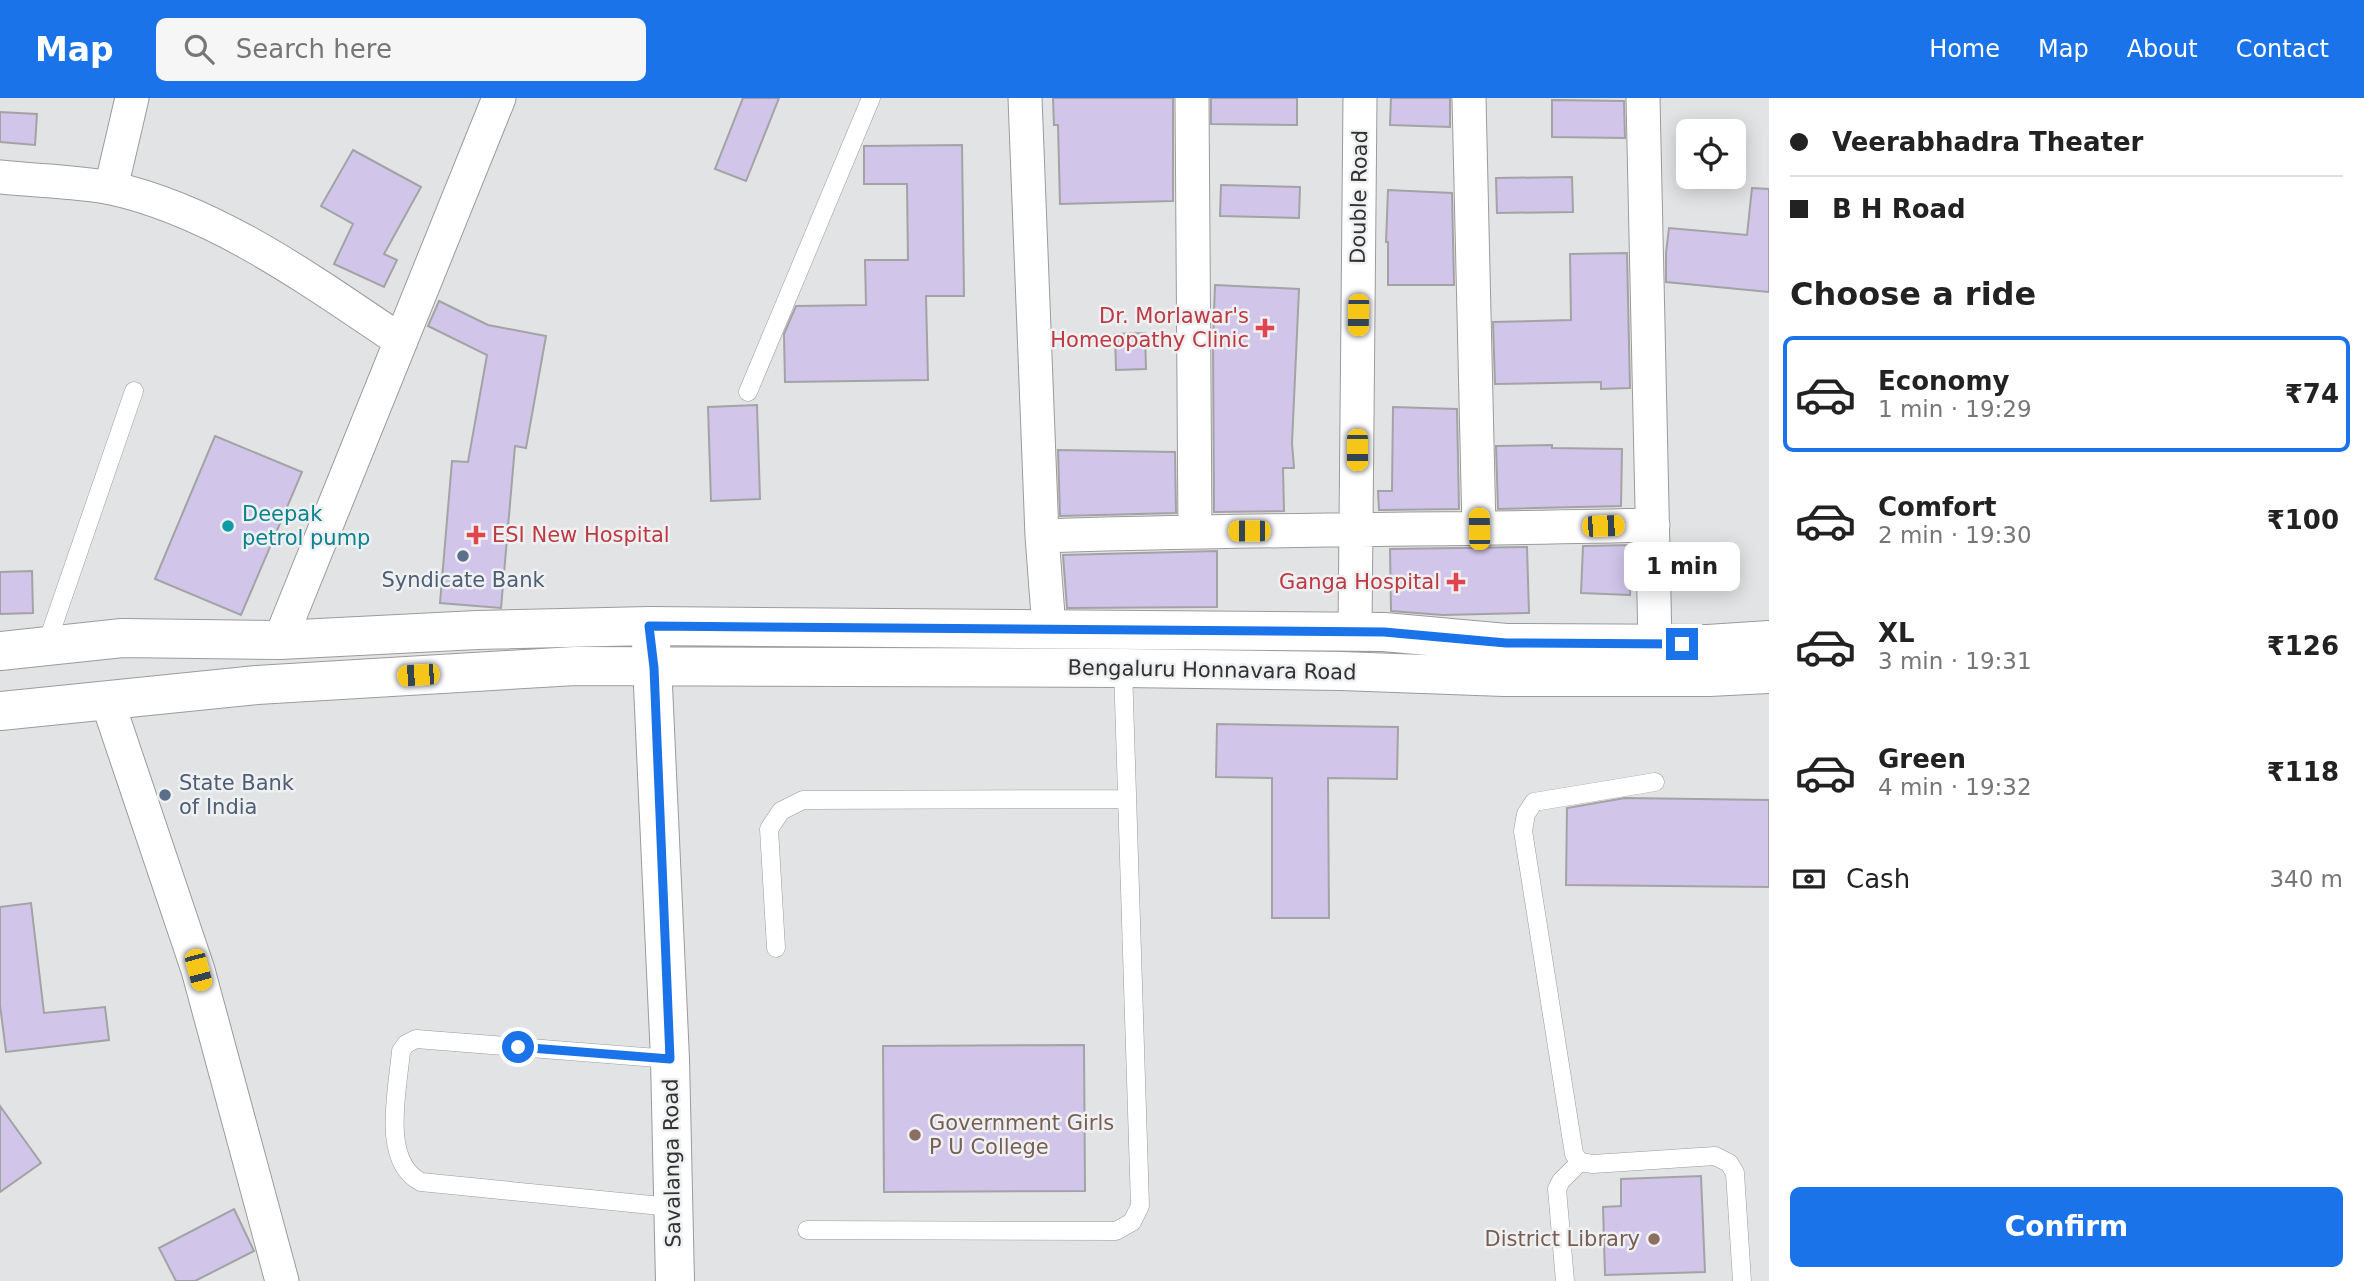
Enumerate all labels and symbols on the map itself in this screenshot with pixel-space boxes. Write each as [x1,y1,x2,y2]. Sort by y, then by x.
street label: Double Road [1346,130,1372,264]
car [1348,294,1369,336]
place label: Dr. Morlawar's Homeopathy Clinic [1050,304,1249,352]
marker: Dr. Morlawar's Homeopathy Clinic [1255,318,1275,338]
car [1347,429,1368,471]
place label: Deepak petrol pump [242,502,370,550]
car [1469,508,1490,550]
car [1582,515,1625,537]
marker: Deepak petrol pump [220,518,236,534]
car [1229,521,1271,542]
place label: ESI New Hospital [492,523,670,547]
marker: ESI New Hospital [466,525,486,545]
callout: 1 min [1624,542,1740,592]
marker: Syndicate Bank [455,548,471,564]
place label: Syndicate Bank [381,568,545,592]
place label: Ganga Hospital [1279,570,1440,594]
marker: Ganga Hospital [1446,572,1466,592]
route end [1666,628,1698,660]
street label: Bengaluru Honnavara Road [1067,655,1357,685]
car [397,663,440,687]
place label: State Bank of India [179,771,295,819]
marker: State Bank of India [157,787,173,803]
car [183,947,214,993]
route start [502,1031,534,1063]
street label: Savalanga Road [659,1078,685,1248]
place label: Government Girls P U College [929,1111,1114,1159]
marker: Government Girls P U College [907,1127,923,1143]
place label: District Library [1484,1227,1640,1251]
marker: District Library [1646,1231,1662,1247]

